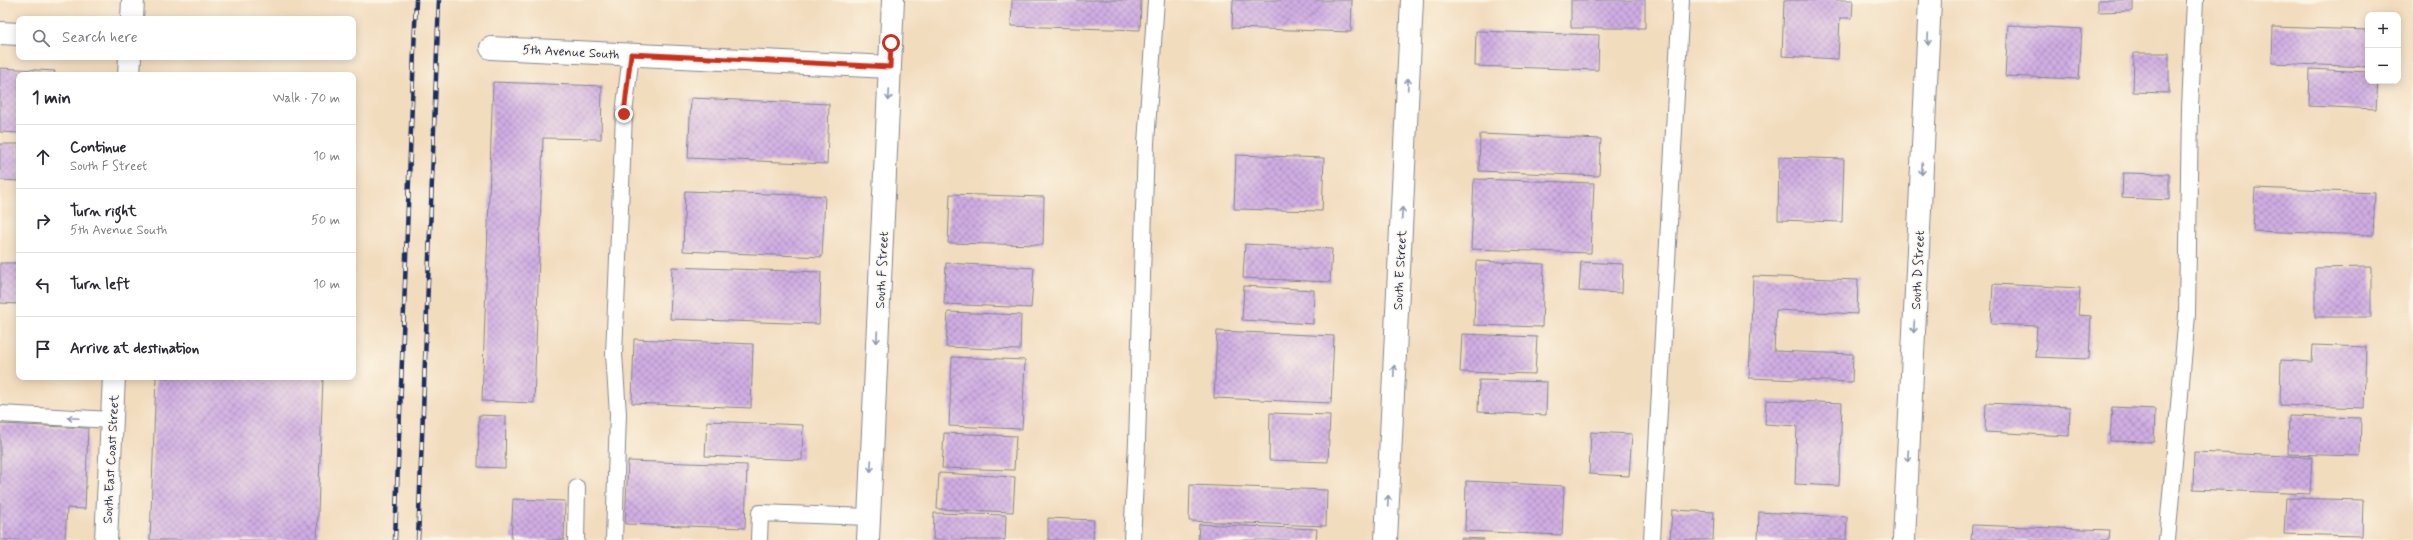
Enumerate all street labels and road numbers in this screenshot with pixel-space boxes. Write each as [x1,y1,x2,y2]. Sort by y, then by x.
street label: 5th Avenue South [522,41,620,64]
street label: South E Street [1390,229,1411,311]
street label: South D Street [1908,230,1929,310]
street label: South F Street [872,231,893,309]
street label: South East Coast Street [100,394,123,524]

